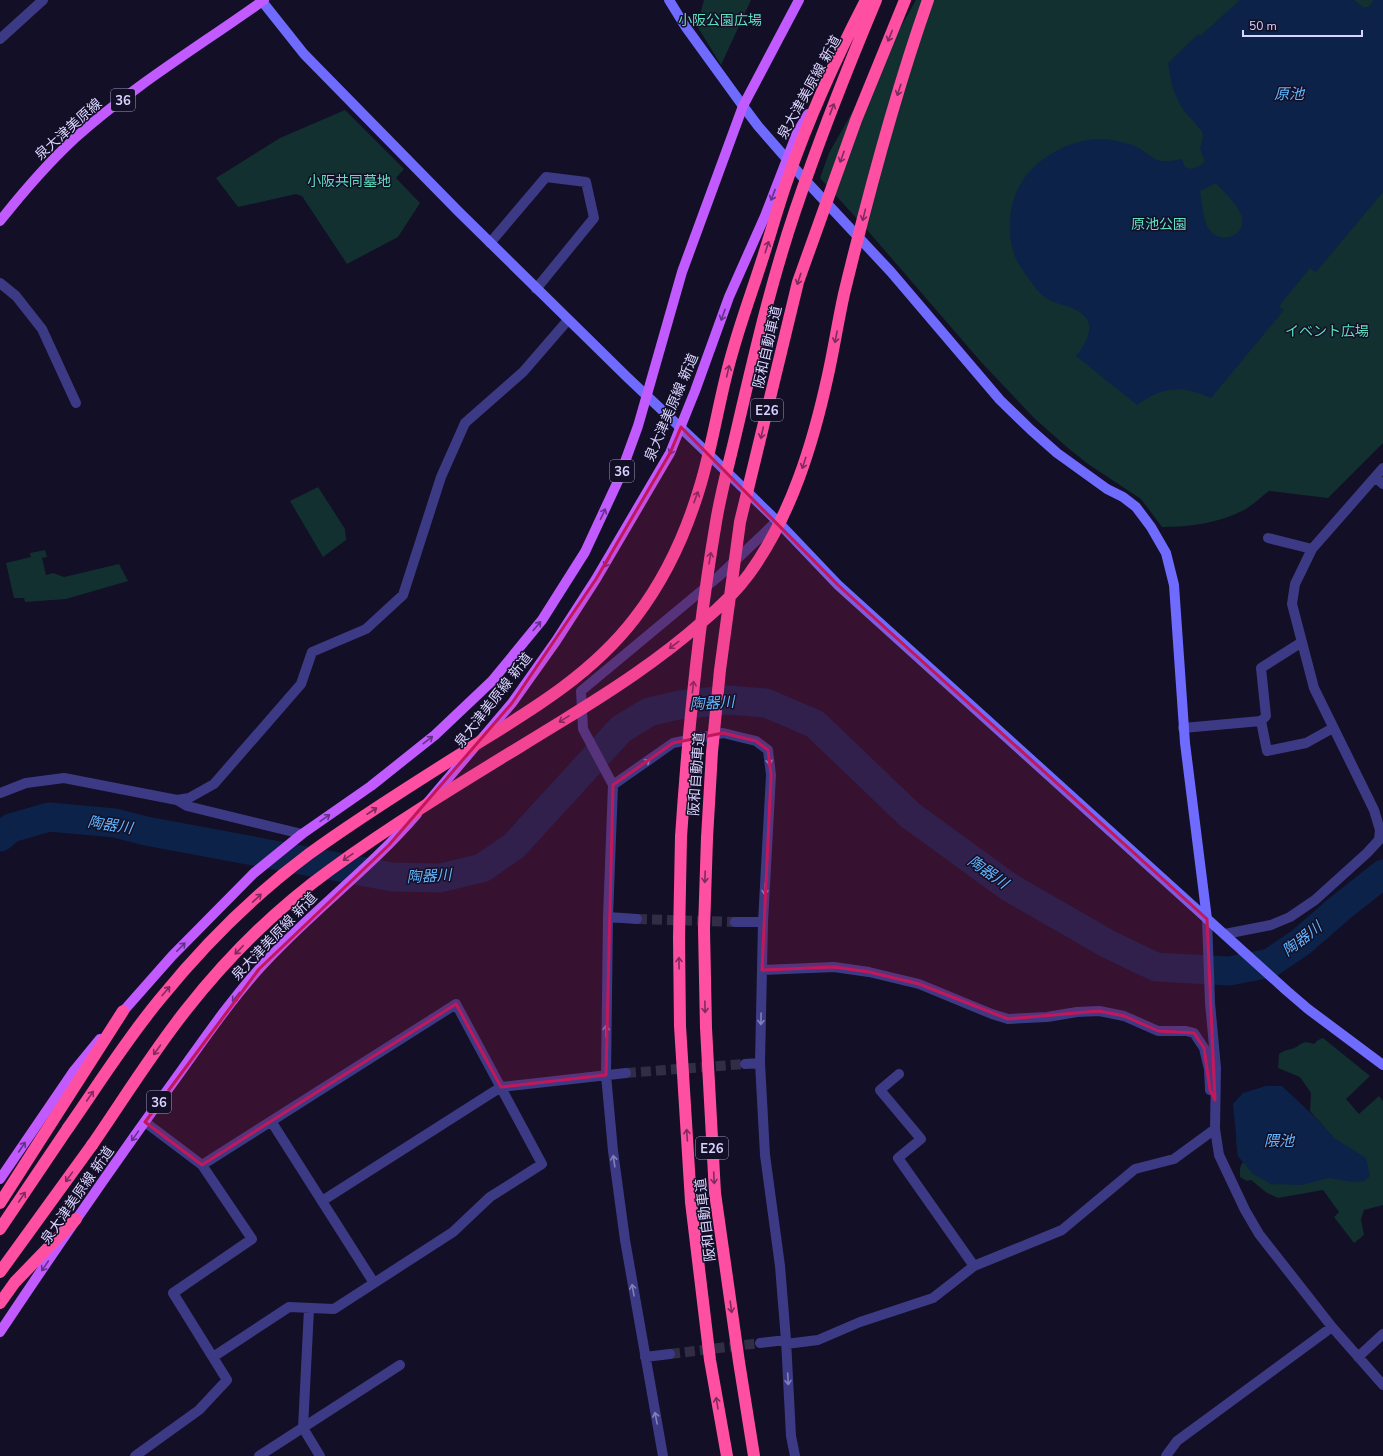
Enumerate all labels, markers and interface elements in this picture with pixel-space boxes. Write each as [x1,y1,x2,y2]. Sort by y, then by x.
park label: 小阪公園広場 [678,11,762,30]
scale bar [1243,12,1362,38]
text: 50 m [1249,18,1277,34]
one-way arrow [886,29,893,41]
street label: 泉大津美原線 新道 [773,32,846,142]
one-way arrow [895,84,902,97]
water label: 原池 [1274,84,1306,104]
road number: 36 [111,89,135,111]
street label: 泉大津美原線 [31,94,106,165]
one-way arrow [829,104,837,116]
one-way arrow [838,150,846,162]
park label: 小阪共同墓地 [307,172,391,191]
one-way arrow [769,188,777,200]
one-way arrow [859,209,867,222]
park label: 原池公園 [1131,215,1187,234]
one-way arrow [763,241,771,253]
one-way arrow [795,273,802,286]
street label: 阪和自動車道 [749,304,786,390]
one-way arrow [718,308,726,320]
park label: イベント広場 [1285,322,1369,341]
one-way arrow [831,331,839,344]
street label: 泉大津美原線 新道 [640,350,703,464]
one-way arrow [724,364,732,377]
road number: E26 [751,399,783,421]
one-way arrow [757,426,765,439]
one-way arrow [667,443,675,455]
one-way arrow [800,457,807,470]
road number: 36 [610,460,634,482]
one-way arrow [693,491,701,503]
one-way arrow [600,509,607,521]
one-way arrow [706,552,714,565]
one-way arrow [602,556,610,568]
one-way arrow [533,621,542,631]
one-way arrow [669,641,680,650]
street label: 泉大津美原線 新道 [450,649,536,752]
one-way arrow [689,681,697,694]
water label: 陶器川 [689,692,737,714]
one-way arrow [558,716,570,724]
street label: 阪和自動車道 [684,731,709,817]
one-way arrow [423,736,434,745]
one-way arrow [766,752,773,765]
one-way arrow [639,759,650,767]
one-way arrow [366,807,377,816]
water label: 陶器川 [86,812,136,839]
one-way arrow [319,814,330,822]
water label: 陶器川 [964,851,1014,894]
one-way arrow [343,853,354,861]
water label: 陶器川 [406,865,454,887]
one-way arrow [702,870,709,883]
one-way arrow [761,882,768,895]
street label: 泉大津美原線 新道 [227,888,321,985]
one-way arrow [252,893,262,903]
water label: 陶器川 [1278,916,1327,961]
one-way arrow [176,942,186,952]
one-way arrow [234,945,244,955]
one-way arrow [675,957,683,970]
one-way arrow [162,986,171,997]
one-way arrow [232,992,240,1003]
one-way arrow [701,1000,709,1013]
one-way arrow [757,1012,765,1025]
one-way arrow [602,1025,610,1038]
one-way arrow [152,1045,161,1056]
one-way arrow [86,1091,94,1102]
road number: 36 [147,1091,171,1113]
one-way arrow [683,1129,690,1142]
one-way arrow [131,1131,139,1142]
water label: 隈池 [1264,1131,1296,1151]
road number: E26 [696,1137,728,1159]
one-way arrow [18,1141,26,1152]
street label: 泉大津美原線 新道 [36,1142,118,1248]
one-way arrow [610,1155,618,1168]
one-way arrow [65,1171,73,1182]
one-way arrow [711,1171,718,1184]
street label: 阪和自動車道 [691,1177,720,1263]
one-way arrow [18,1192,26,1203]
one-way arrow [40,1260,48,1272]
one-way arrow [629,1284,637,1297]
one-way arrow [727,1300,735,1313]
one-way arrow [785,1372,792,1385]
one-way arrow [713,1397,721,1410]
one-way arrow [652,1411,660,1424]

